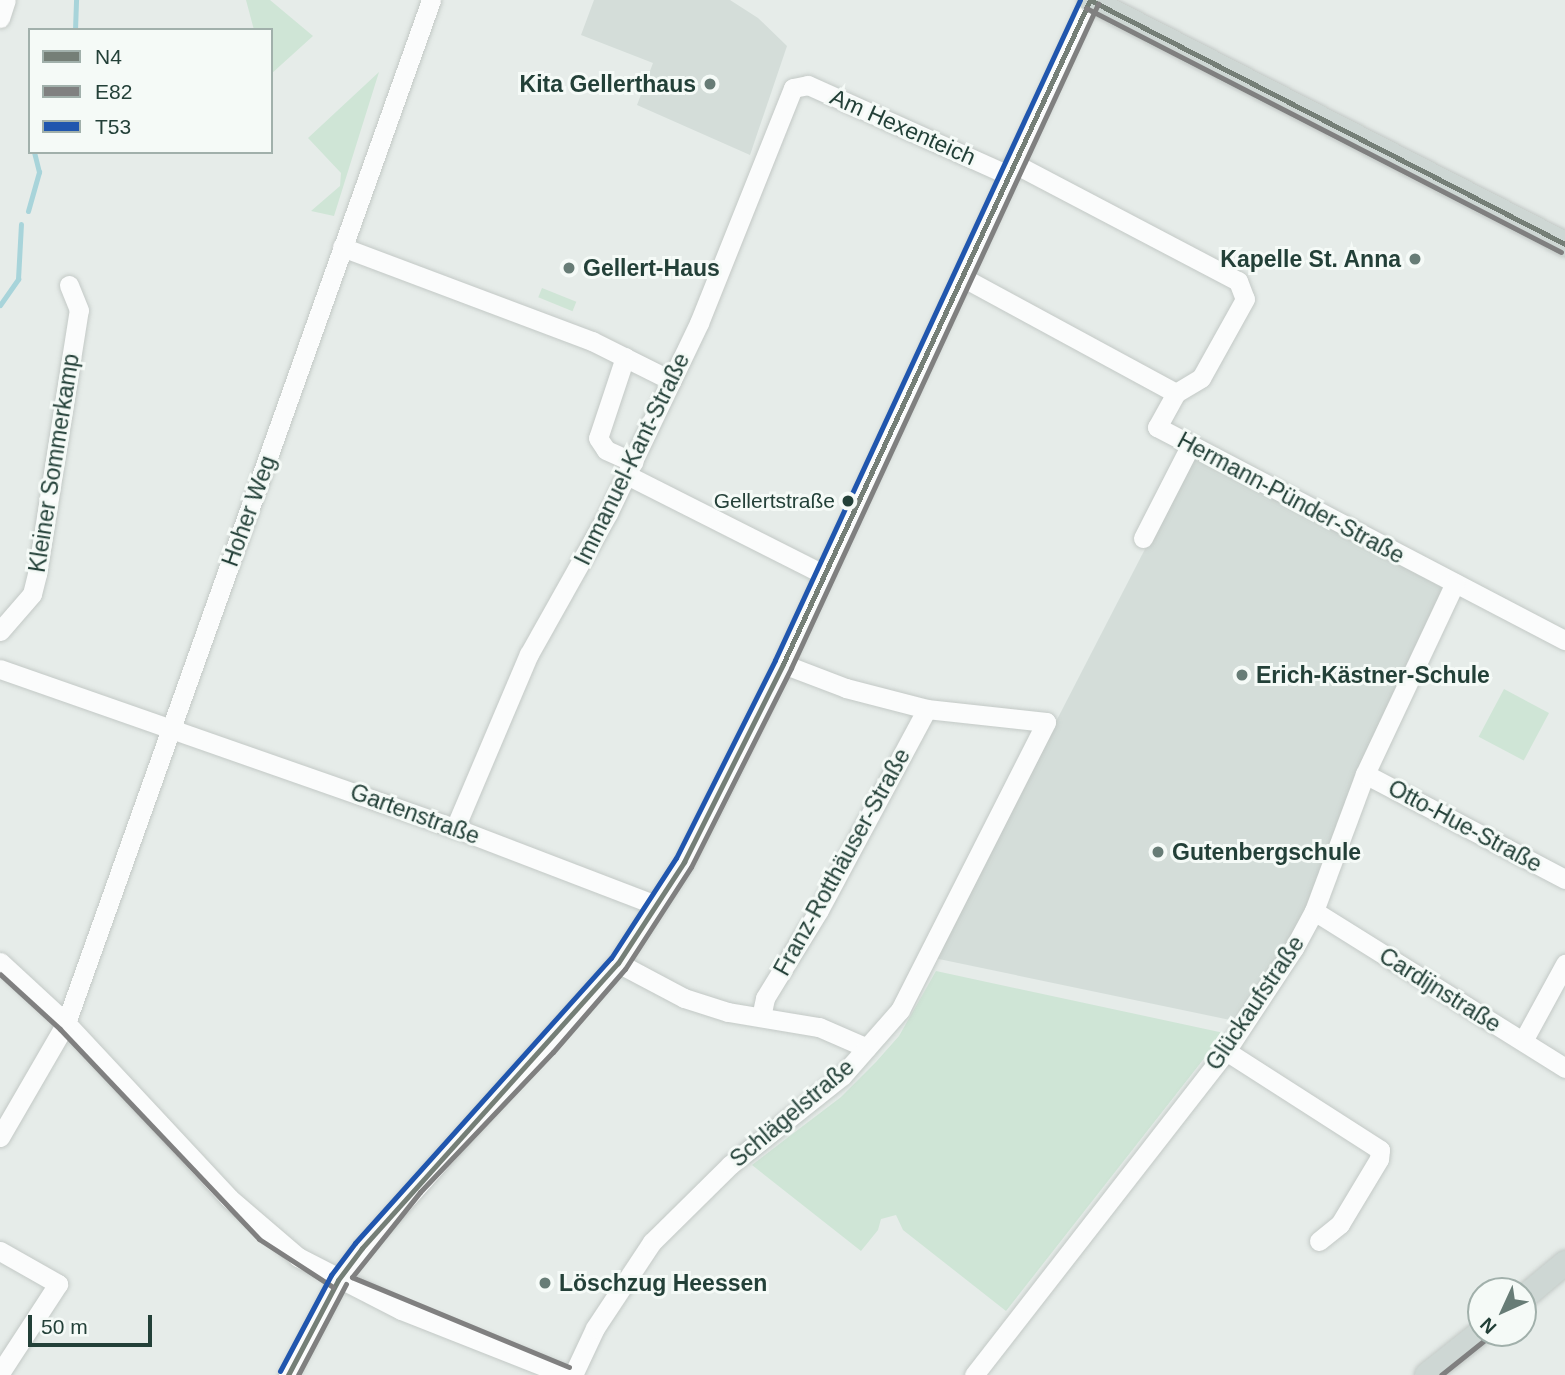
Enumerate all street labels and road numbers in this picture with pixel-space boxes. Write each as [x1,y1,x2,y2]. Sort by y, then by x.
street label: Am Hexenteich [826,83,980,171]
street label: Immanuel-Kant-Straße [569,348,695,570]
street label: Kleiner Sommerkamp [23,352,85,574]
street label: Hermann-Pünder-Straße [1173,426,1409,570]
street label: Hoher Weg [216,452,282,570]
street label: Franz-Rotthäuser-Straße [768,744,916,980]
street label: Otto-Hue-Straße [1383,774,1547,878]
street label: Gartenstraße [347,778,483,850]
street label: Glückaufstraße [1200,931,1310,1075]
street label: Cardijnstraße [1374,942,1506,1038]
street label: Schlägelstraße [724,1053,860,1173]

